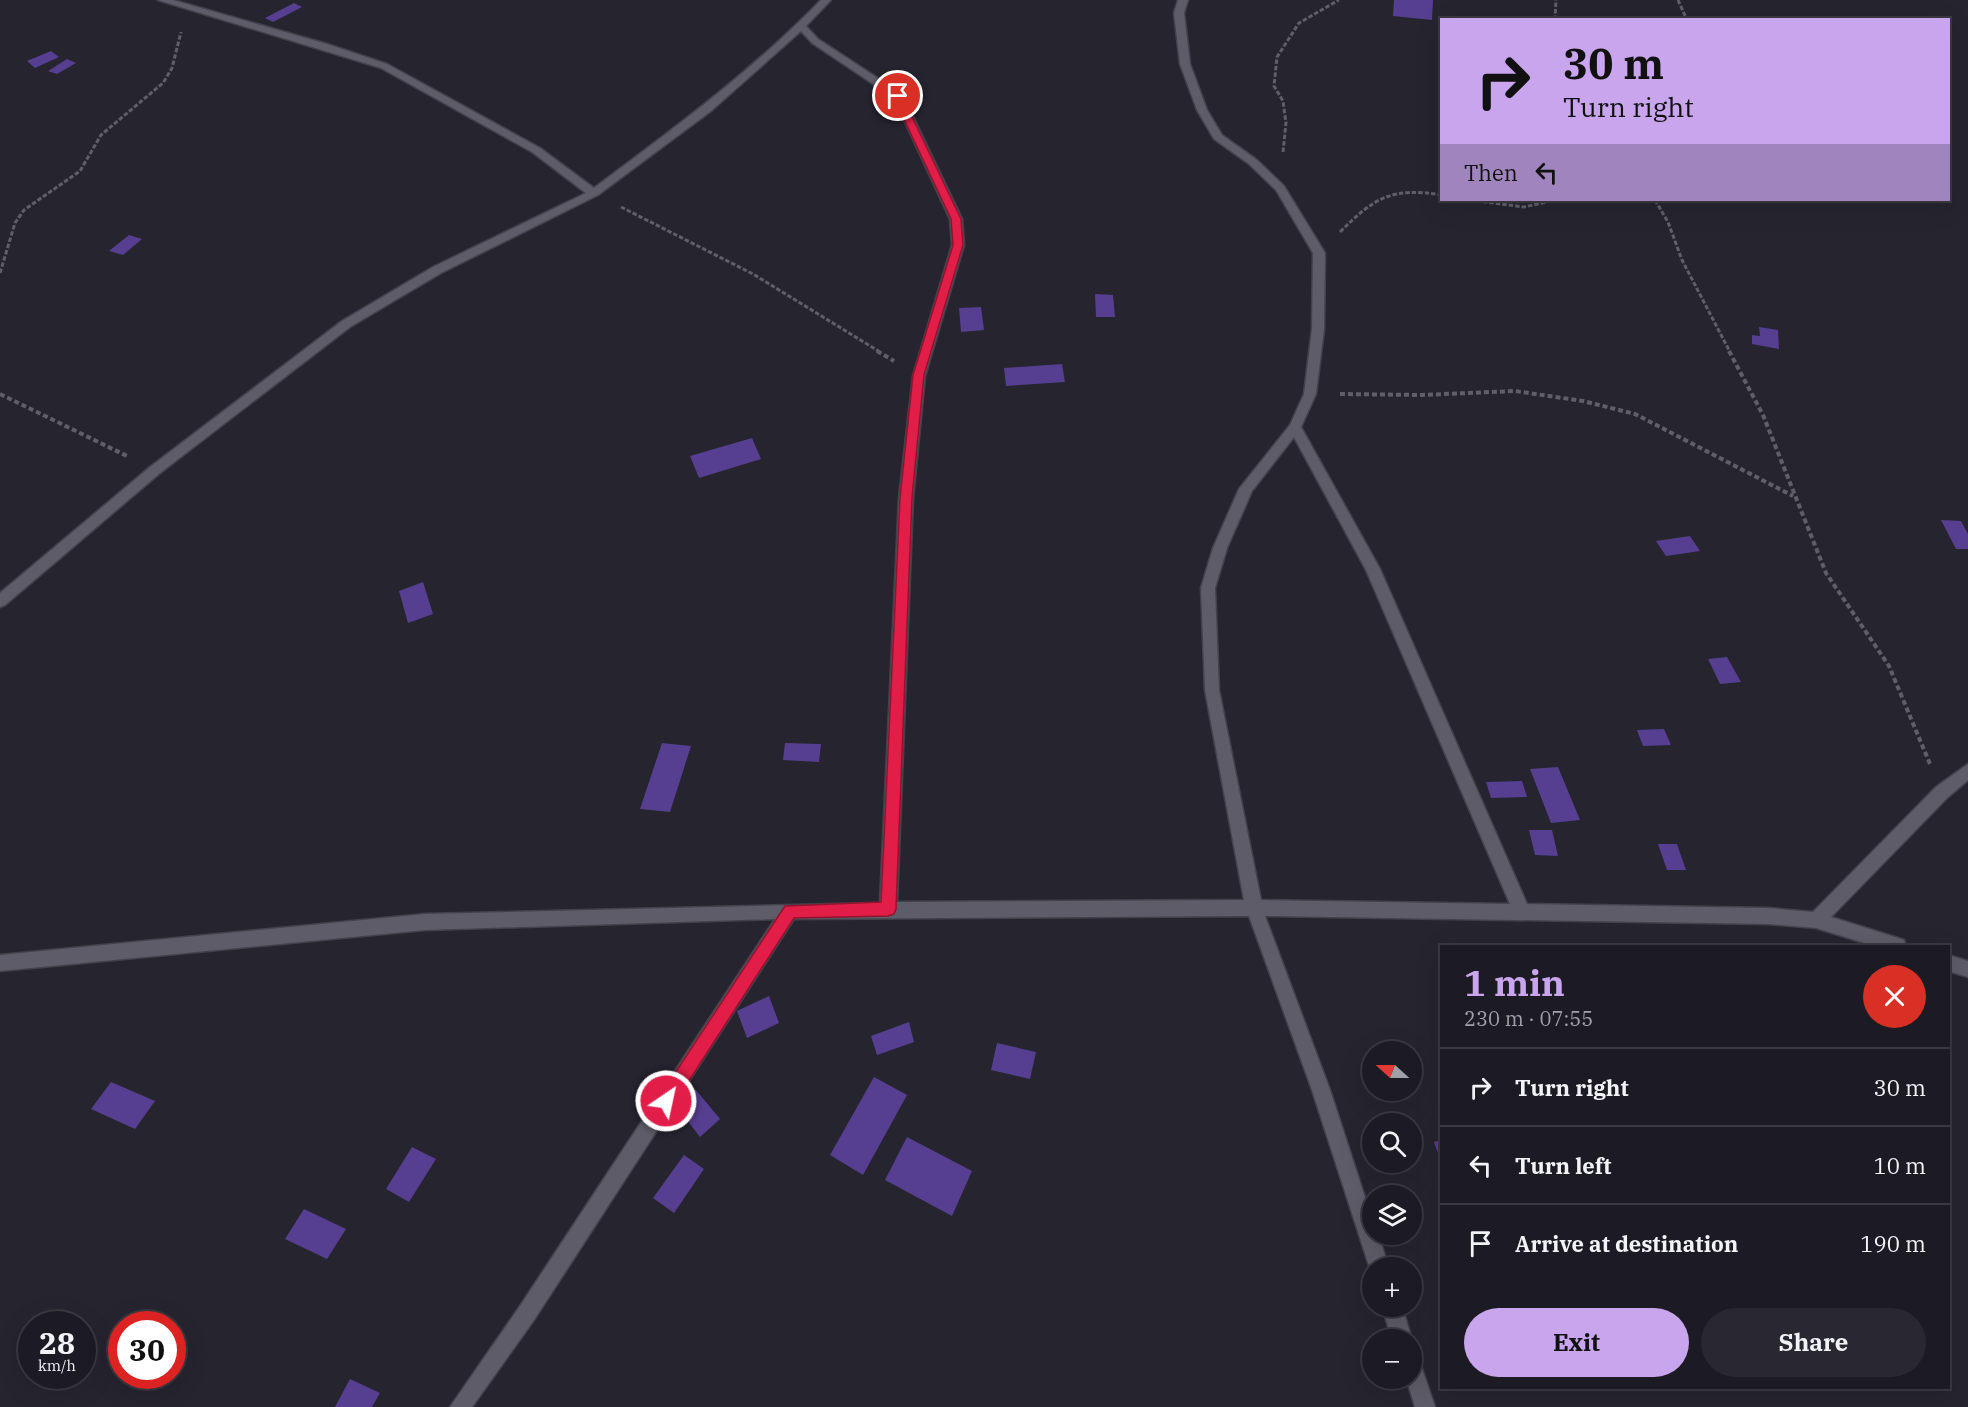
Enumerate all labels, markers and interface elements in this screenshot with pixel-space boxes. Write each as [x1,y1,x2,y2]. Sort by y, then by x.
text: 30 m [1563,36,1664,91]
icon: right [1464,42,1542,120]
pin [872,70,923,121]
icon: arrive [881,79,914,112]
text: Turn right [1563,89,1694,124]
icon: left [1530,156,1563,189]
text: Then [1464,158,1518,187]
text: 1 min [1464,959,1565,1006]
button: close [1863,965,1926,1028]
text: 230 m · 07:55 [1464,1005,1593,1032]
north arrow [1362,1041,1422,1101]
map controls [1362,1041,1422,1389]
position arrow [634,1069,698,1133]
icon: right [1464,1071,1497,1104]
text: Turn right [1515,1073,1629,1102]
text: 30 m [1874,1073,1926,1102]
button: search [1362,1113,1422,1173]
icon: left [1464,1149,1497,1182]
text: Turn left [1515,1151,1611,1180]
text: 10 m [1874,1151,1926,1180]
button: layers [1362,1185,1422,1245]
icon: arrive [1464,1227,1497,1260]
text: Arrive at destination [1515,1229,1738,1258]
text: 190 m [1860,1229,1926,1258]
button: + [1362,1257,1422,1317]
button: Exit [1464,1308,1689,1377]
button: Share [1701,1308,1926,1377]
speed limit sign: 30 [108,1311,186,1389]
text: 28 [39,1323,75,1362]
button: − [1362,1329,1422,1389]
text: km/h [38,1356,76,1375]

